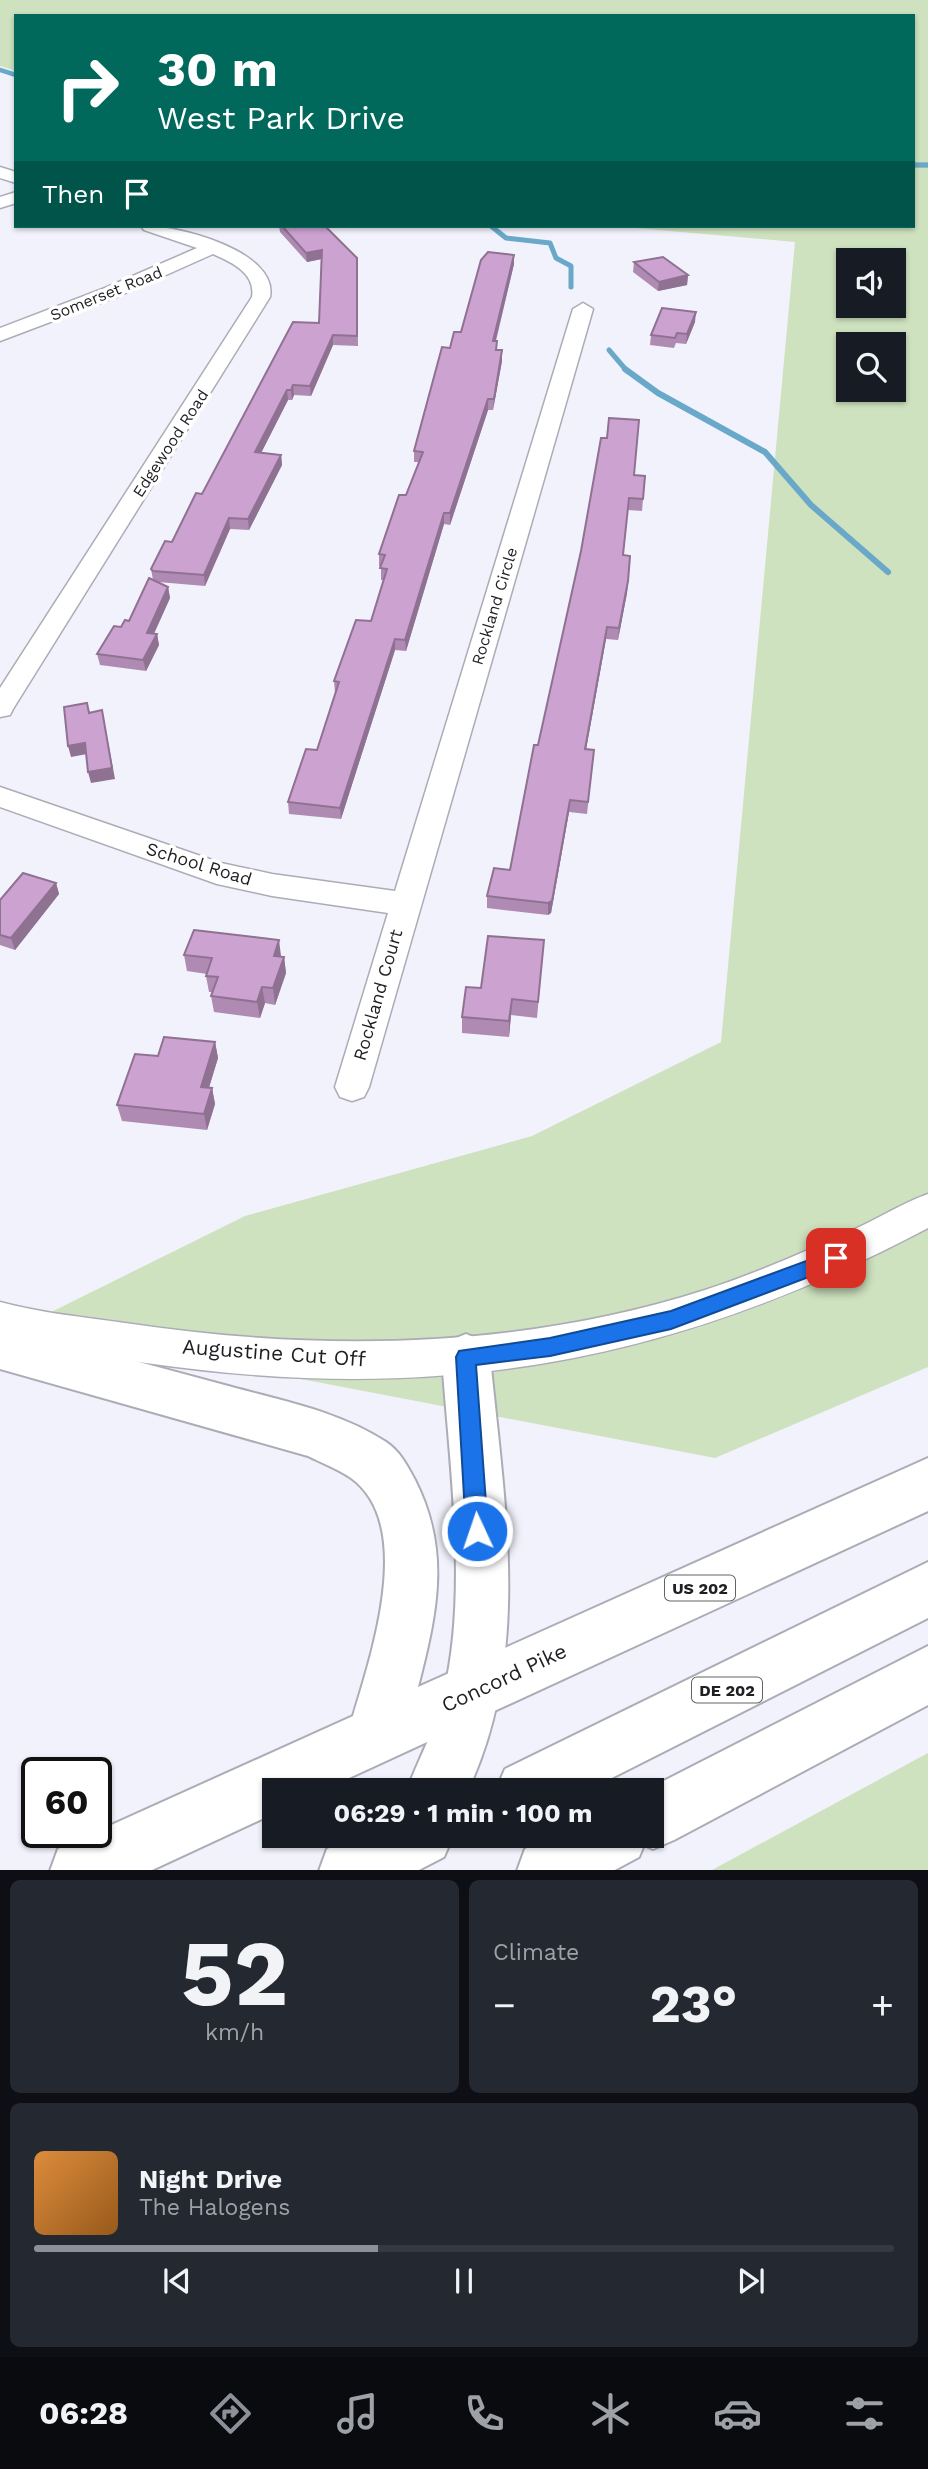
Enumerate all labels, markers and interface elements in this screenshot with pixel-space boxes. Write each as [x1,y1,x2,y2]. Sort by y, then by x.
text: 30 m [157,40,278,98]
icon: right [42,42,133,133]
text: West Park Drive [157,99,405,137]
icon: arrive [118,175,156,213]
text: Then [42,179,104,209]
map controls [836,248,906,402]
button: sound [836,248,906,318]
street label: Somerset Road [47,262,165,325]
button: search [836,332,906,402]
street label: Edgewood Road [129,386,212,501]
street label: Rockland Circle [468,545,521,667]
street label: School Road [144,837,254,890]
street label: Rockland Court [349,926,406,1063]
pin [806,1228,866,1288]
icon: arrive [817,1239,855,1277]
street label: Augustine Cut Off [181,1334,367,1371]
position arrow [440,1494,514,1568]
road number: US 202 [665,1576,735,1600]
street label: Concord Pike [437,1638,570,1717]
road number: DE 202 [692,1678,762,1702]
speed limit sign: 60 [21,1757,112,1848]
text: 06:29 · 1 min · 100 m [333,1798,593,1828]
text: 52 [181,1920,288,2027]
text: Climate [493,1939,579,1966]
text: 23° [650,1974,737,2035]
text: − [493,1983,516,2027]
text: + [871,1983,894,2027]
text: km/h [205,2019,264,2046]
text: Night Drive [139,2164,282,2194]
text: The Halogens [139,2194,290,2221]
icon: previous [158,2262,196,2300]
icon: pause [445,2262,483,2300]
icon: next [732,2262,770,2300]
icon: directions [206,2389,255,2438]
icon: music [333,2389,382,2438]
icon: phone [460,2389,509,2438]
icon: climate [586,2389,635,2438]
icon: car [713,2389,762,2438]
icon: filters [840,2389,889,2438]
text: 06:28 [39,2394,128,2432]

